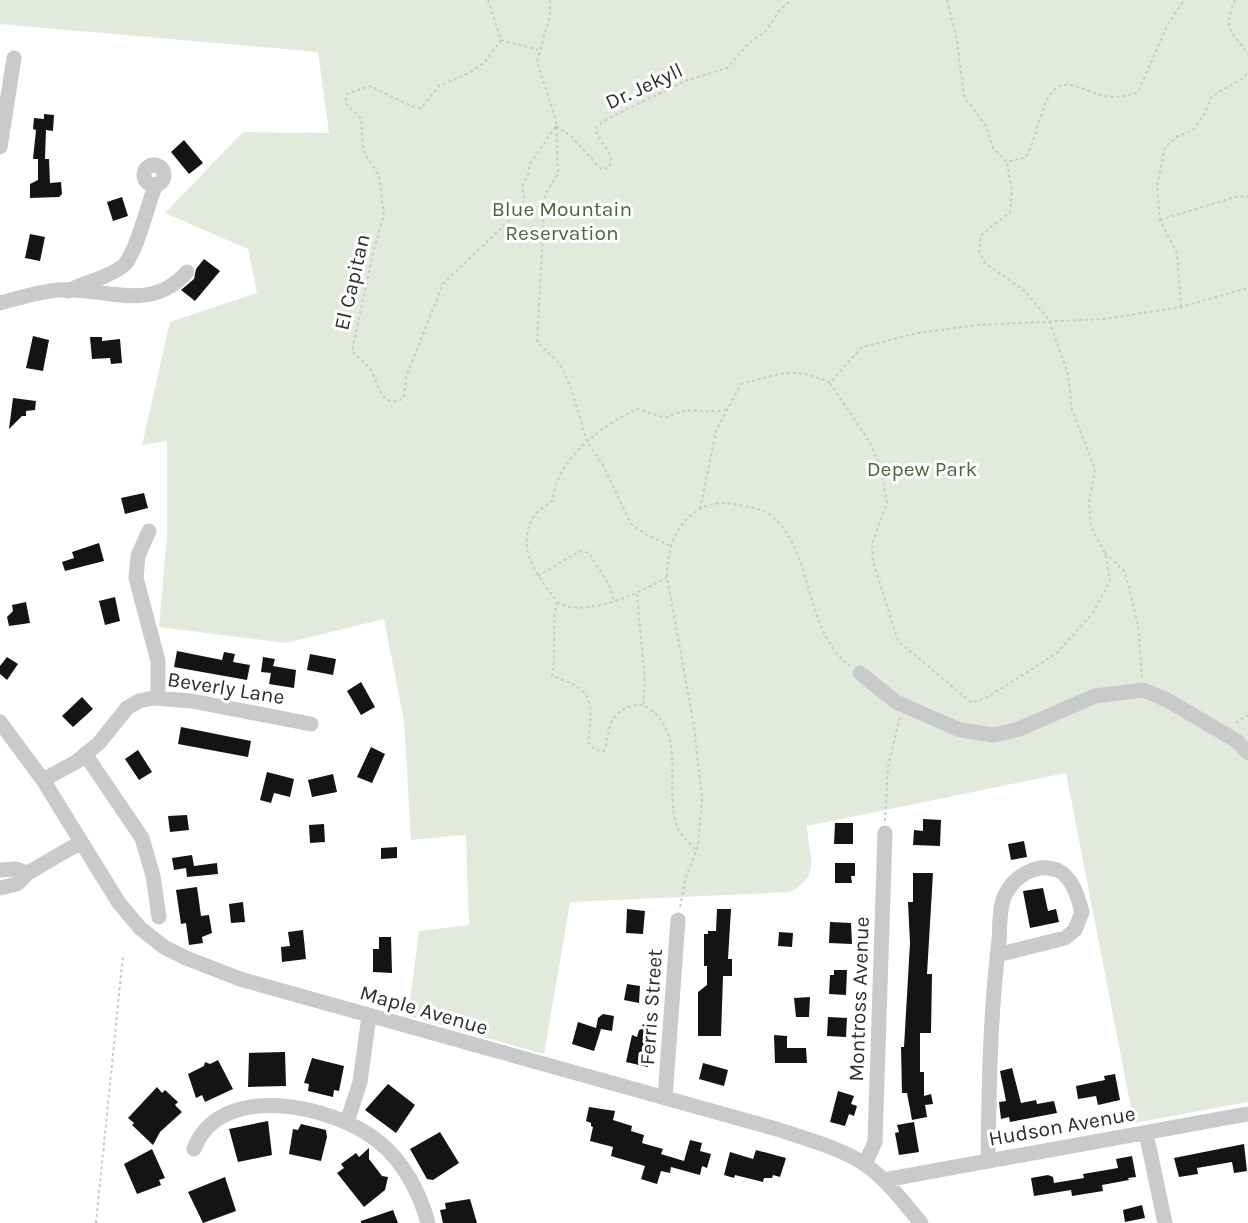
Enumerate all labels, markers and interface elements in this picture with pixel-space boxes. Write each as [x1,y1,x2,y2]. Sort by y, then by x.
street label: Dr. Jekyll [602,58,686,114]
park label: Blue Mountain Reservation [492,197,632,245]
street label: El Capitan [329,232,375,332]
park label: Depew Park [867,457,977,481]
street label: Beverly Lane [166,667,286,709]
street label: Montross Avenue [844,916,874,1082]
street label: Ferris Street [635,948,667,1066]
street label: Maple Avenue [357,980,491,1040]
street label: Hudson Avenue [987,1101,1137,1151]

